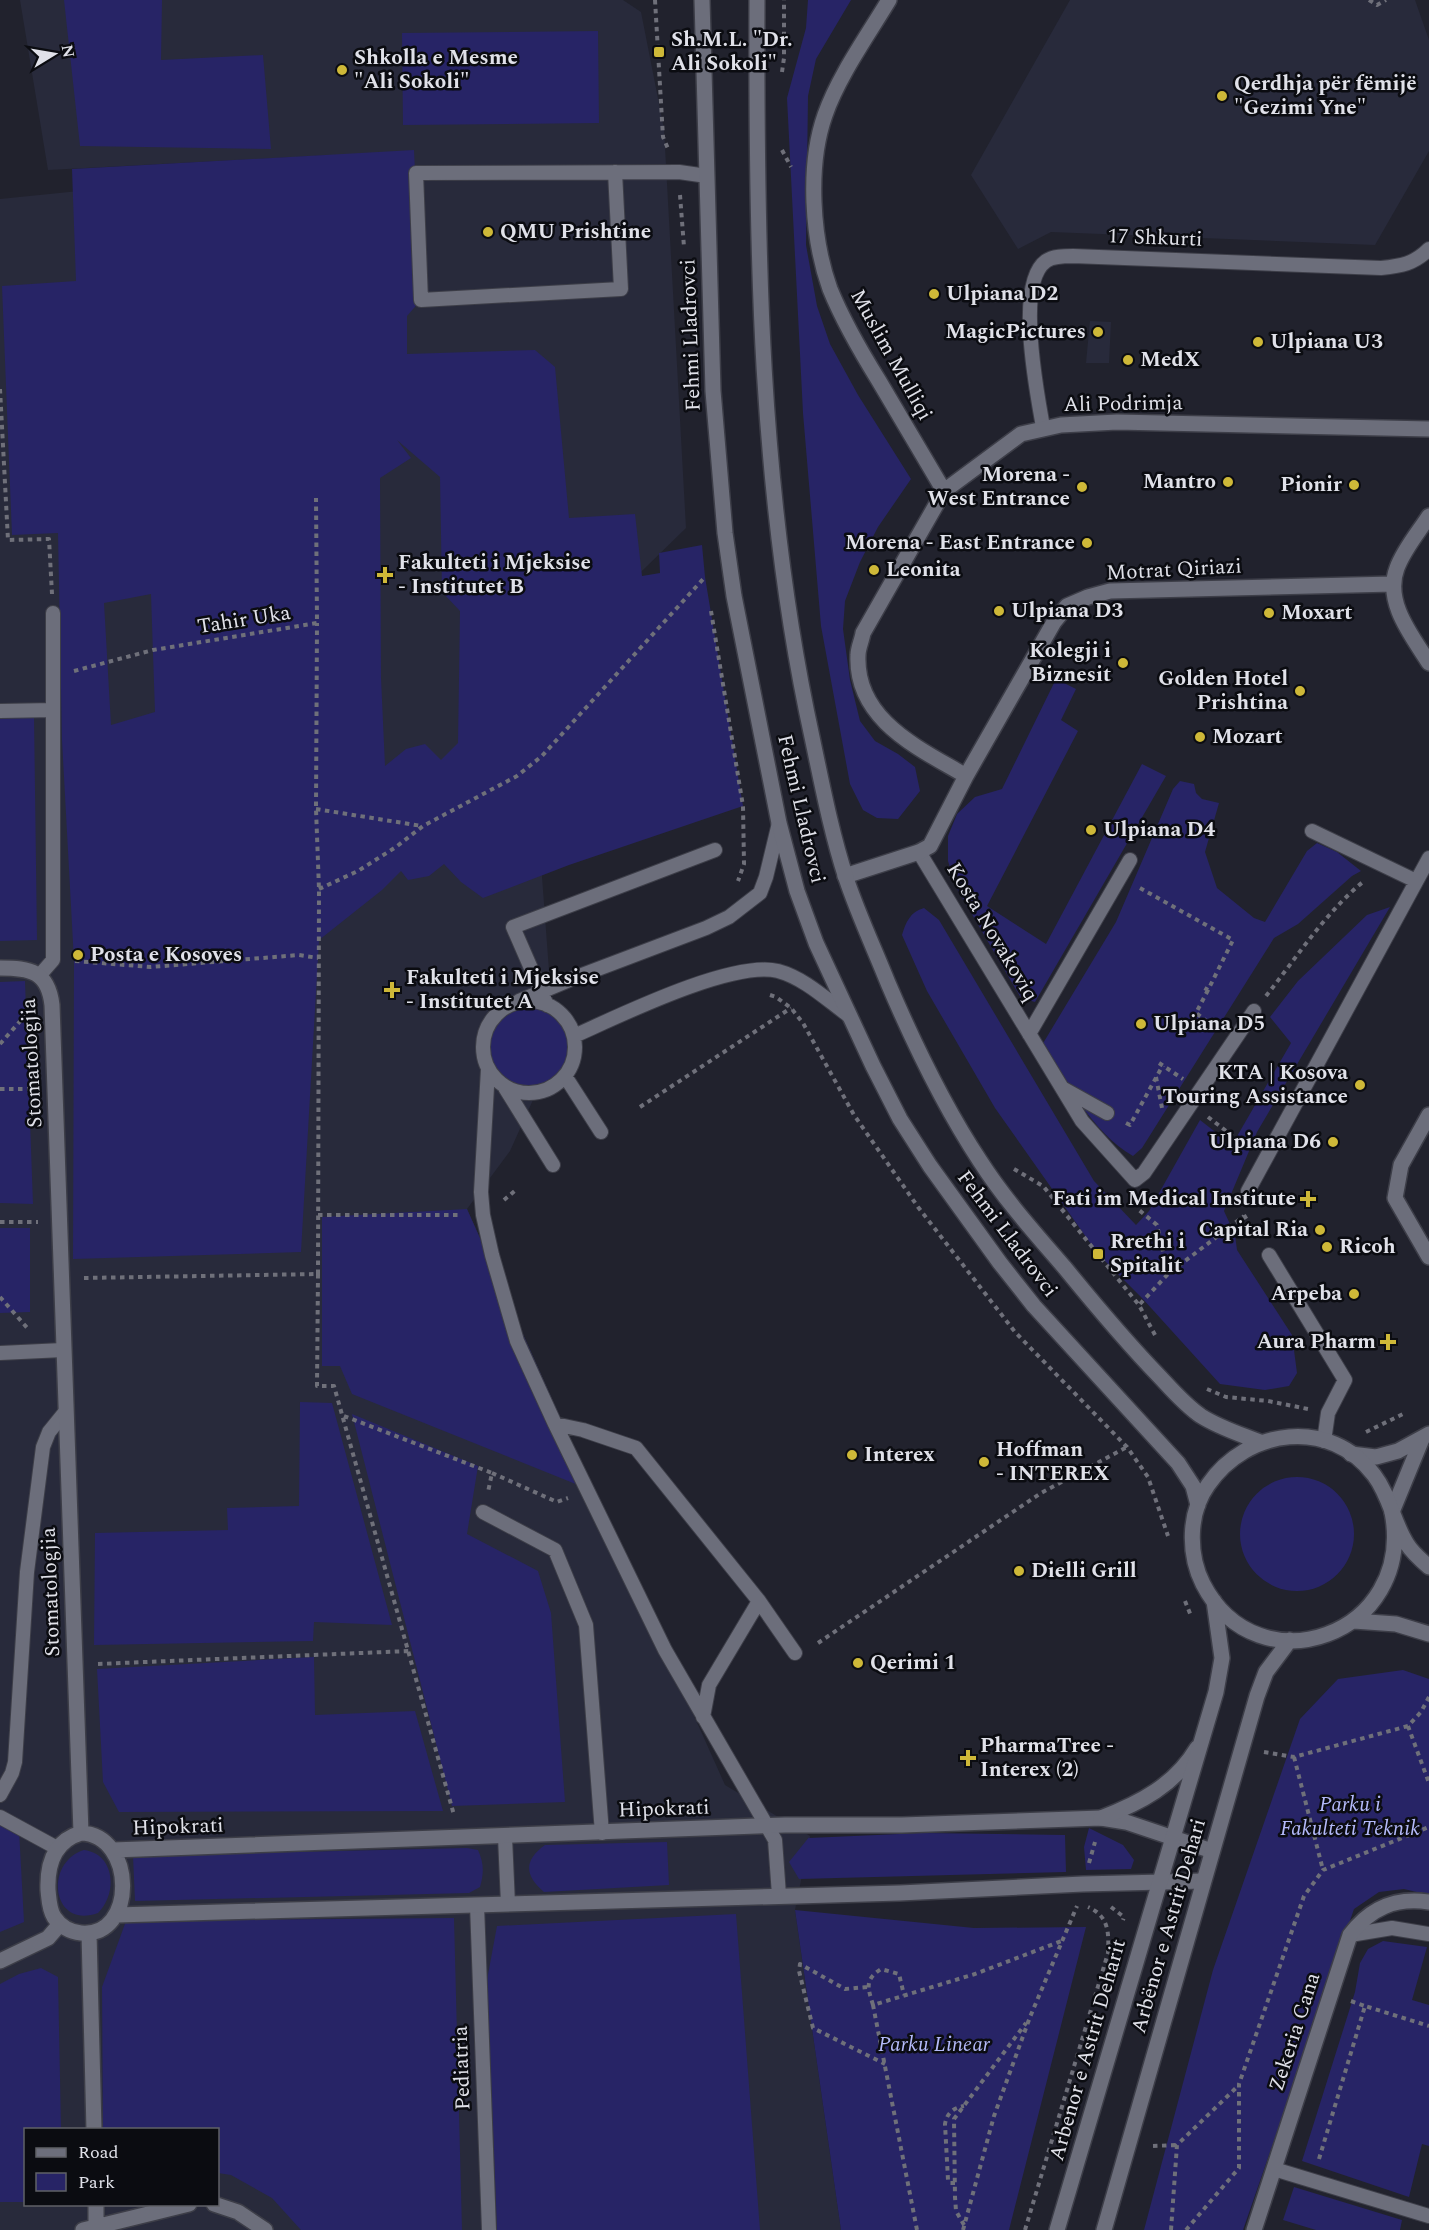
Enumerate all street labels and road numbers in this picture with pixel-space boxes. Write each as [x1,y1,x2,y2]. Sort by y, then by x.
street label: 17 Shkurti [1107,220,1203,256]
street label: Fehmi Lladrovci [672,258,710,412]
street label: Muslim Mulliqi [842,283,940,427]
street label: Ali Podrimja [1063,387,1184,421]
street label: Motrat Qiriazi [1105,550,1243,590]
street label: Tahir Uka [195,597,294,643]
street label: Fehmi Lladrovci [768,731,834,887]
street label: Kosta Novakoviq [938,856,1046,1008]
street label: Stomatologjia [13,997,51,1129]
street label: Fehmi Lladrovci [948,1164,1066,1304]
street label: Stomatologjia [33,1526,69,1657]
street label: Hipokrati [618,1791,710,1827]
street label: Hipokrati [132,1809,224,1845]
street label: Arbënor e Astrit Dehari [1123,1815,1215,2037]
street label: Arbenor e Astrit Deharit [1041,1935,1135,2165]
street label: Zekeria Cana [1261,1968,1329,2095]
street label: Pediatria [445,2024,479,2111]

